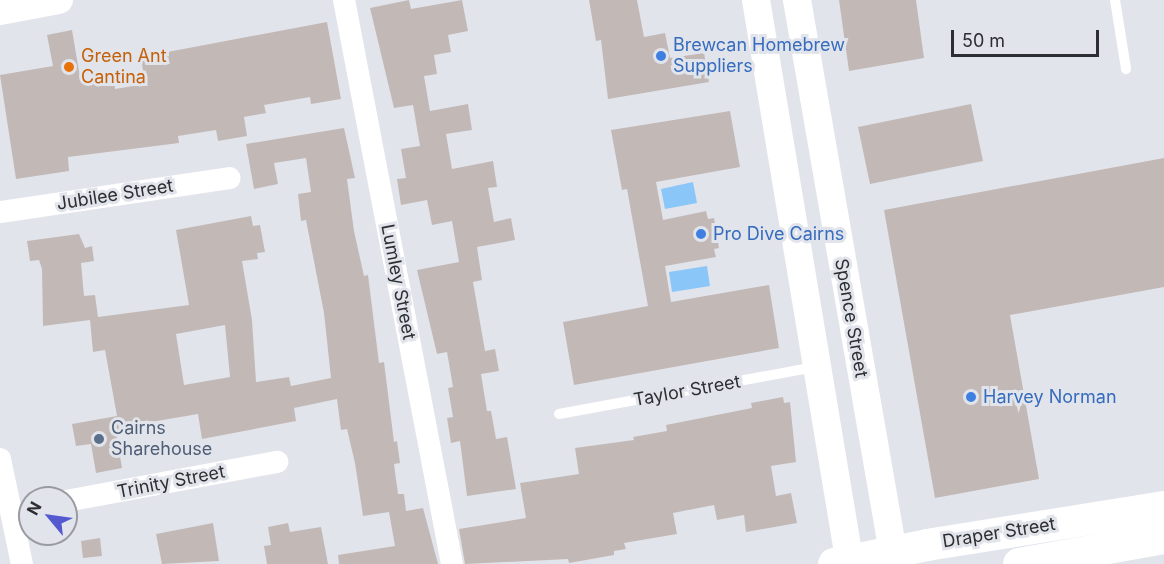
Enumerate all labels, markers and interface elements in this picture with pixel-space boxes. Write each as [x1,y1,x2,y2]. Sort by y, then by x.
scale bar [954,18,1102,56]
text: 50 m [962,30,1005,51]
place label: Brewcan Homebrew Suppliers [673,35,845,78]
place label: Green Ant Cantina [81,46,167,88]
marker: Brewcan Homebrew Suppliers [654,49,668,63]
marker: Green Ant Cantina [62,60,76,74]
street label: Jubilee Street [55,175,175,215]
street label: Lumley Street [376,222,420,342]
place label: Pro Dive Cairns [713,223,844,245]
marker: Pro Dive Cairns [694,227,708,241]
street label: Spence Street [830,257,872,379]
street label: Taylor Street [632,371,742,411]
place label: Harvey Norman [983,386,1117,408]
marker: Harvey Norman [964,390,978,404]
place label: Cairns Sharehouse [111,418,212,460]
marker: Cairns Sharehouse [92,432,106,446]
street label: Trinity Street [115,461,227,503]
north arrow [18,486,78,546]
text: N [22,498,46,518]
street label: Draper Street [941,513,1057,553]

